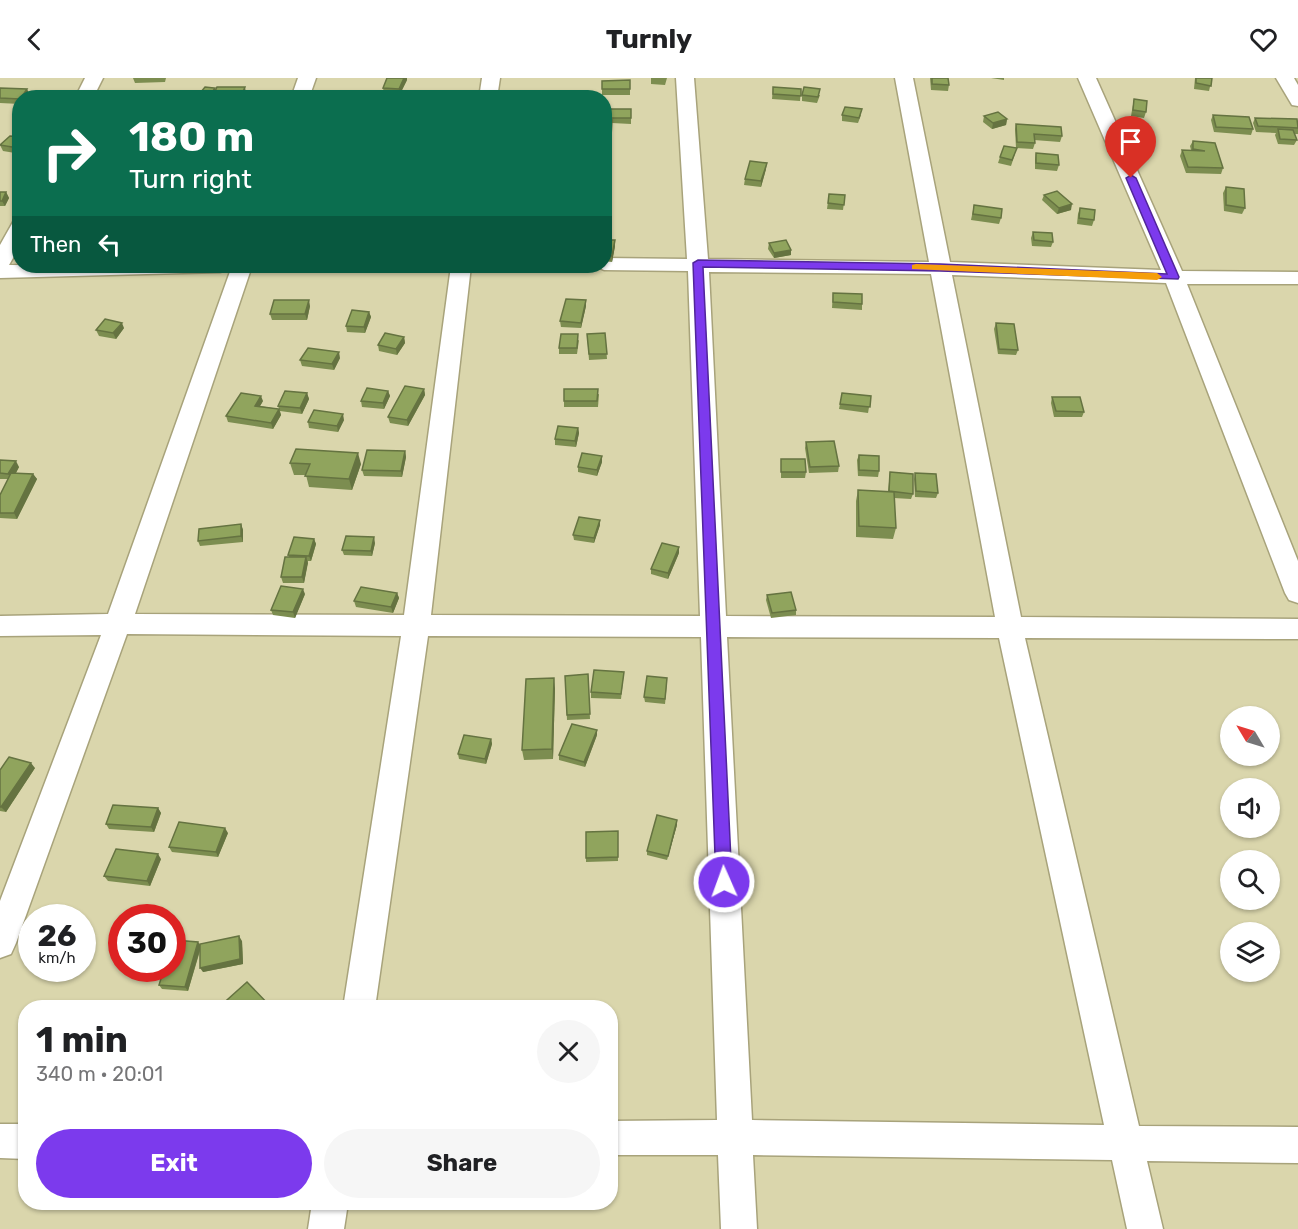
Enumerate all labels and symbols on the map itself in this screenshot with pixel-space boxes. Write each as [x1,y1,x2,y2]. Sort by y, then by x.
pin [1105,116,1156,178]
north arrow [1220,706,1280,766]
position arrow [692,850,756,914]
speed limit sign: 30 [108,904,186,982]

